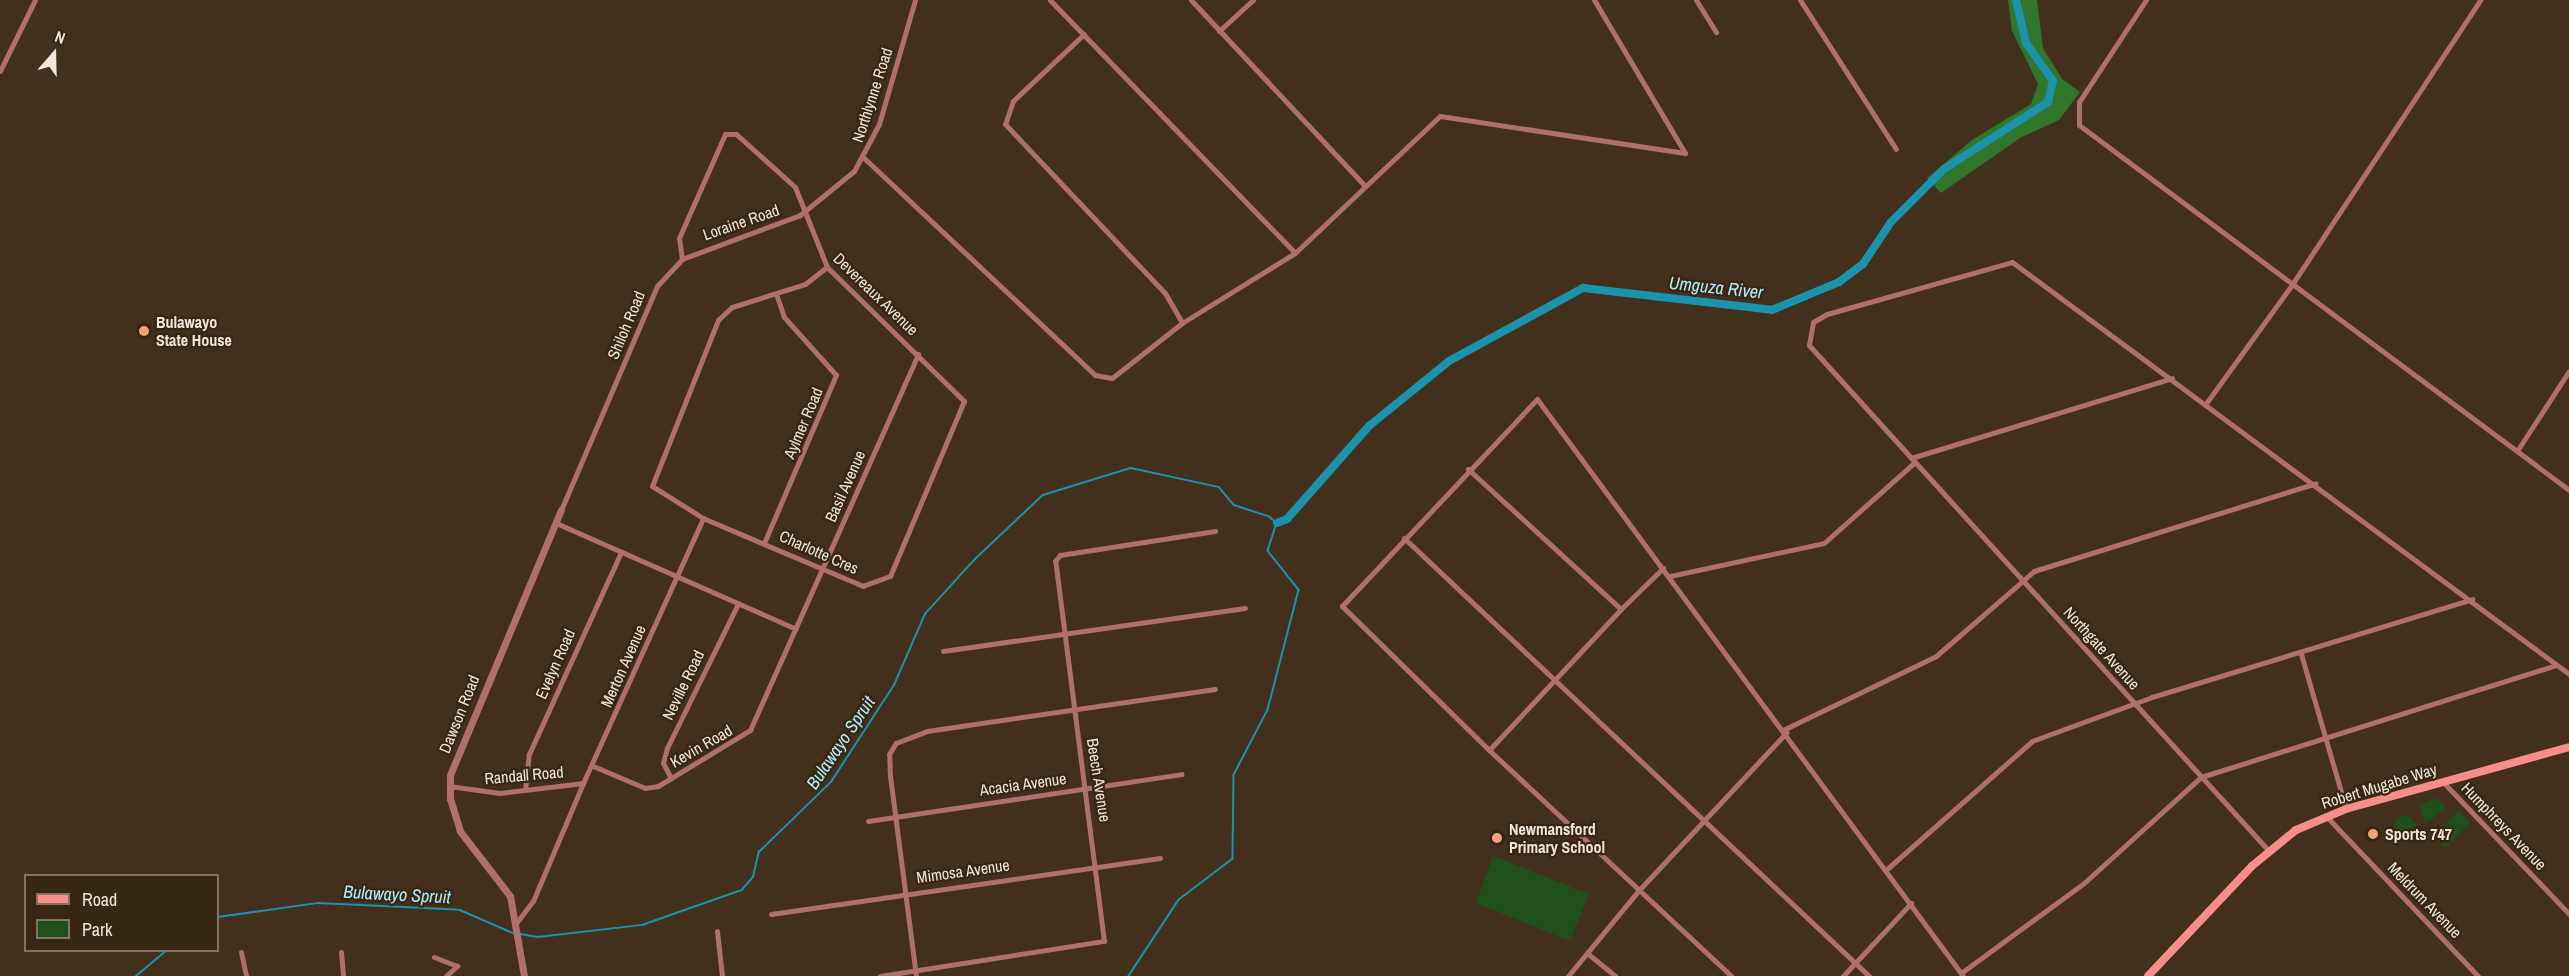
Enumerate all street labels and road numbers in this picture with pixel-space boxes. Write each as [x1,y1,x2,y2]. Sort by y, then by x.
street label: Northlynne Road [848,45,896,145]
street label: Loraine Road [700,200,782,244]
street label: Devereaux Avenue [829,248,923,340]
street label: Shiloh Road [603,288,649,362]
street label: Aylmer Road [779,384,827,462]
street label: Basil Avenue [821,447,869,525]
street label: Charlotte Cres [776,526,862,578]
street label: Northgate Avenue [2060,602,2144,694]
street label: Merton Avenue [596,622,650,710]
street label: Evelyn Road [531,626,579,702]
street label: Neville Road [658,647,708,723]
street label: Dawson Road [435,672,483,756]
street label: Kevin Road [667,721,735,771]
street label: Beech Avenue [1083,736,1115,824]
street label: Robert Mugabe Way [2319,759,2439,813]
street label: Randall Road [484,762,564,788]
street label: Acacia Avenue [978,768,1068,800]
street label: Humphreys Avenue [2457,778,2551,874]
street label: Mimosa Avenue [915,855,1011,887]
street label: Meldrum Avenue [2384,858,2466,942]

